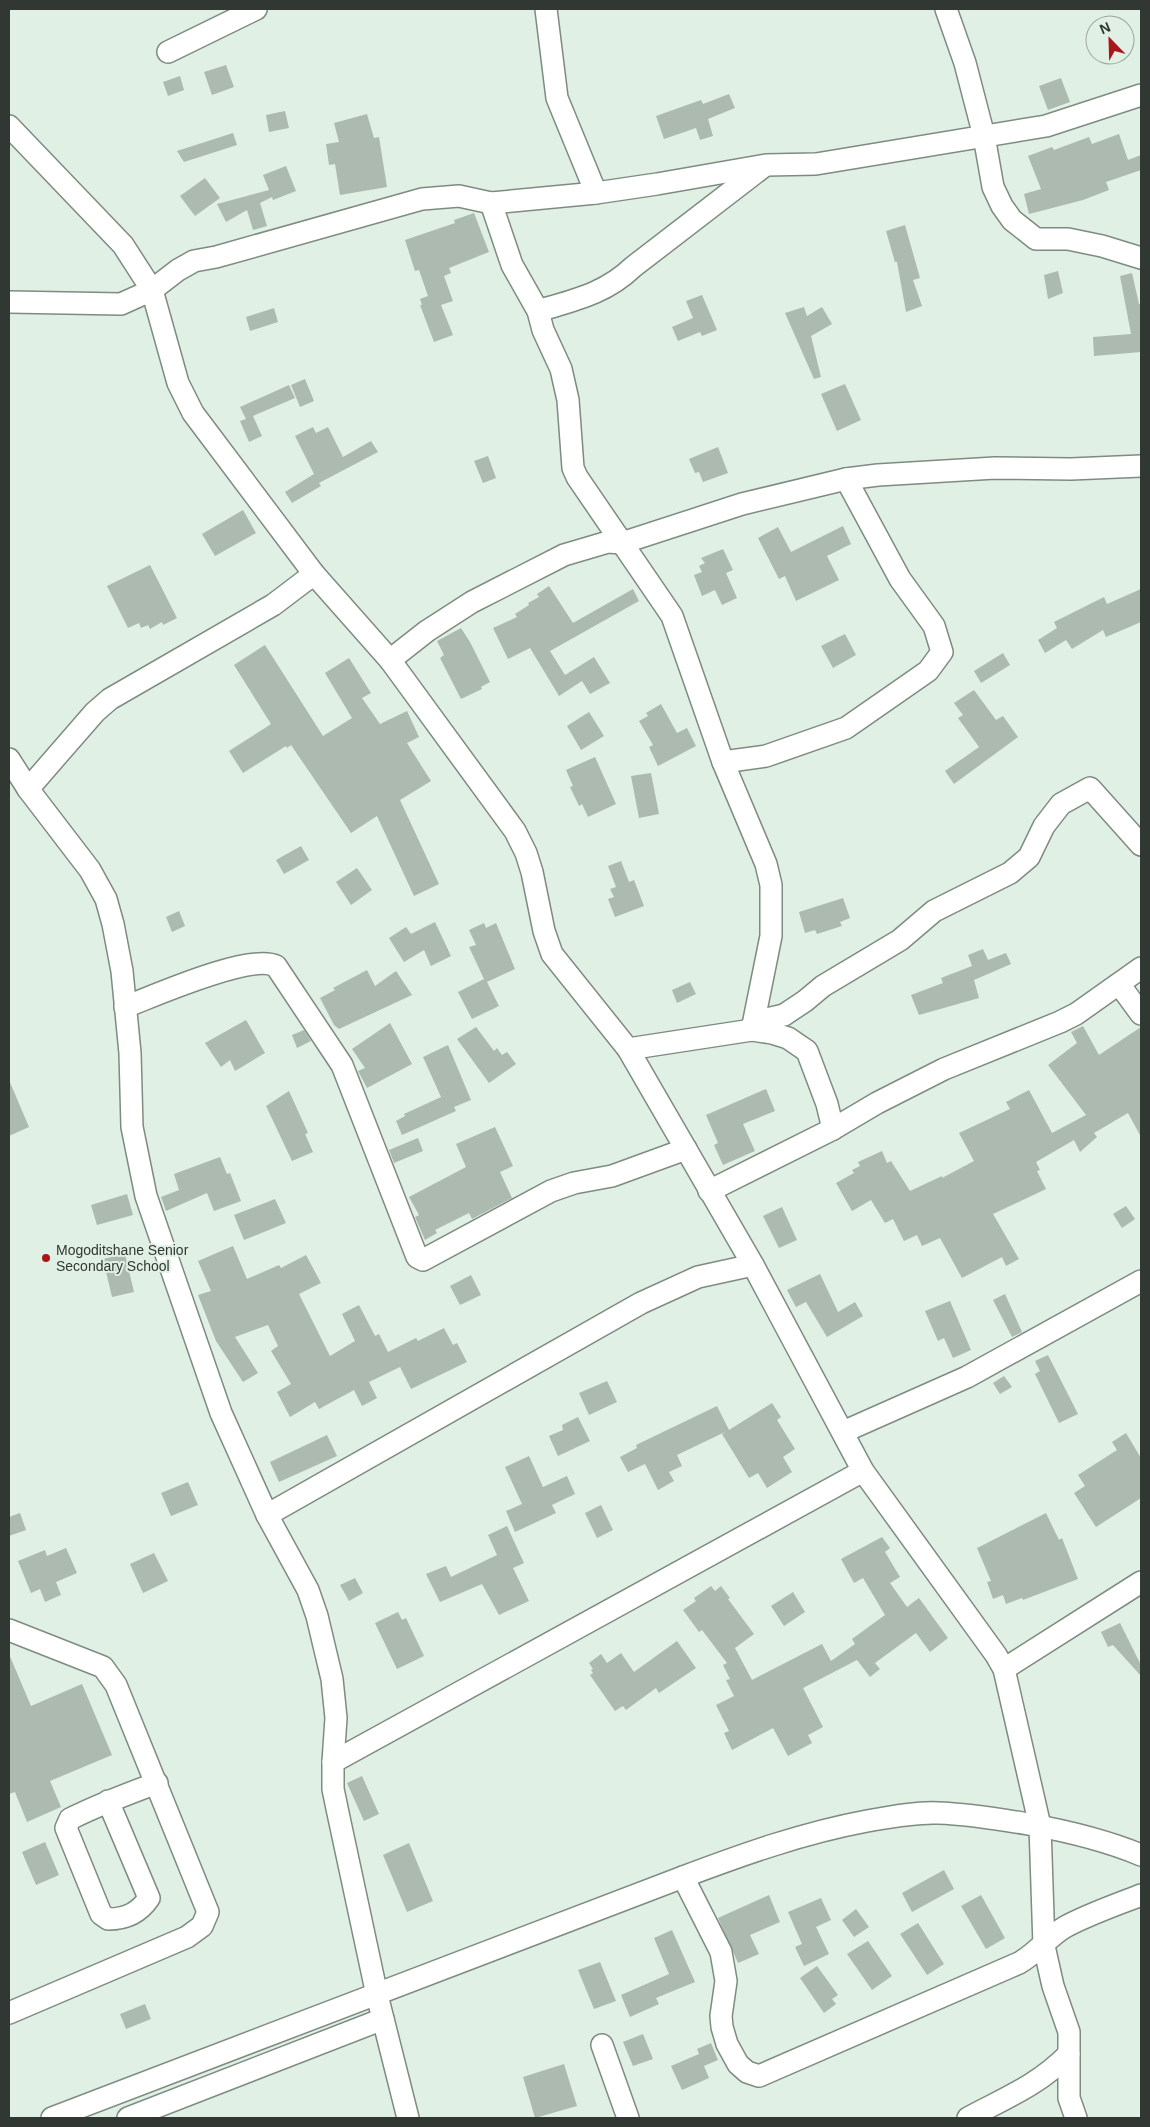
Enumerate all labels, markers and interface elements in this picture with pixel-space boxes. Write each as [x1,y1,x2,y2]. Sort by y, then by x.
north arrow [1085,15,1135,65]
text: N [1097,19,1113,37]
place label: Mogoditshane Senior Secondary School [56,1242,189,1274]
marker: Mogoditshane Senior Secondary School [40,1252,52,1264]

